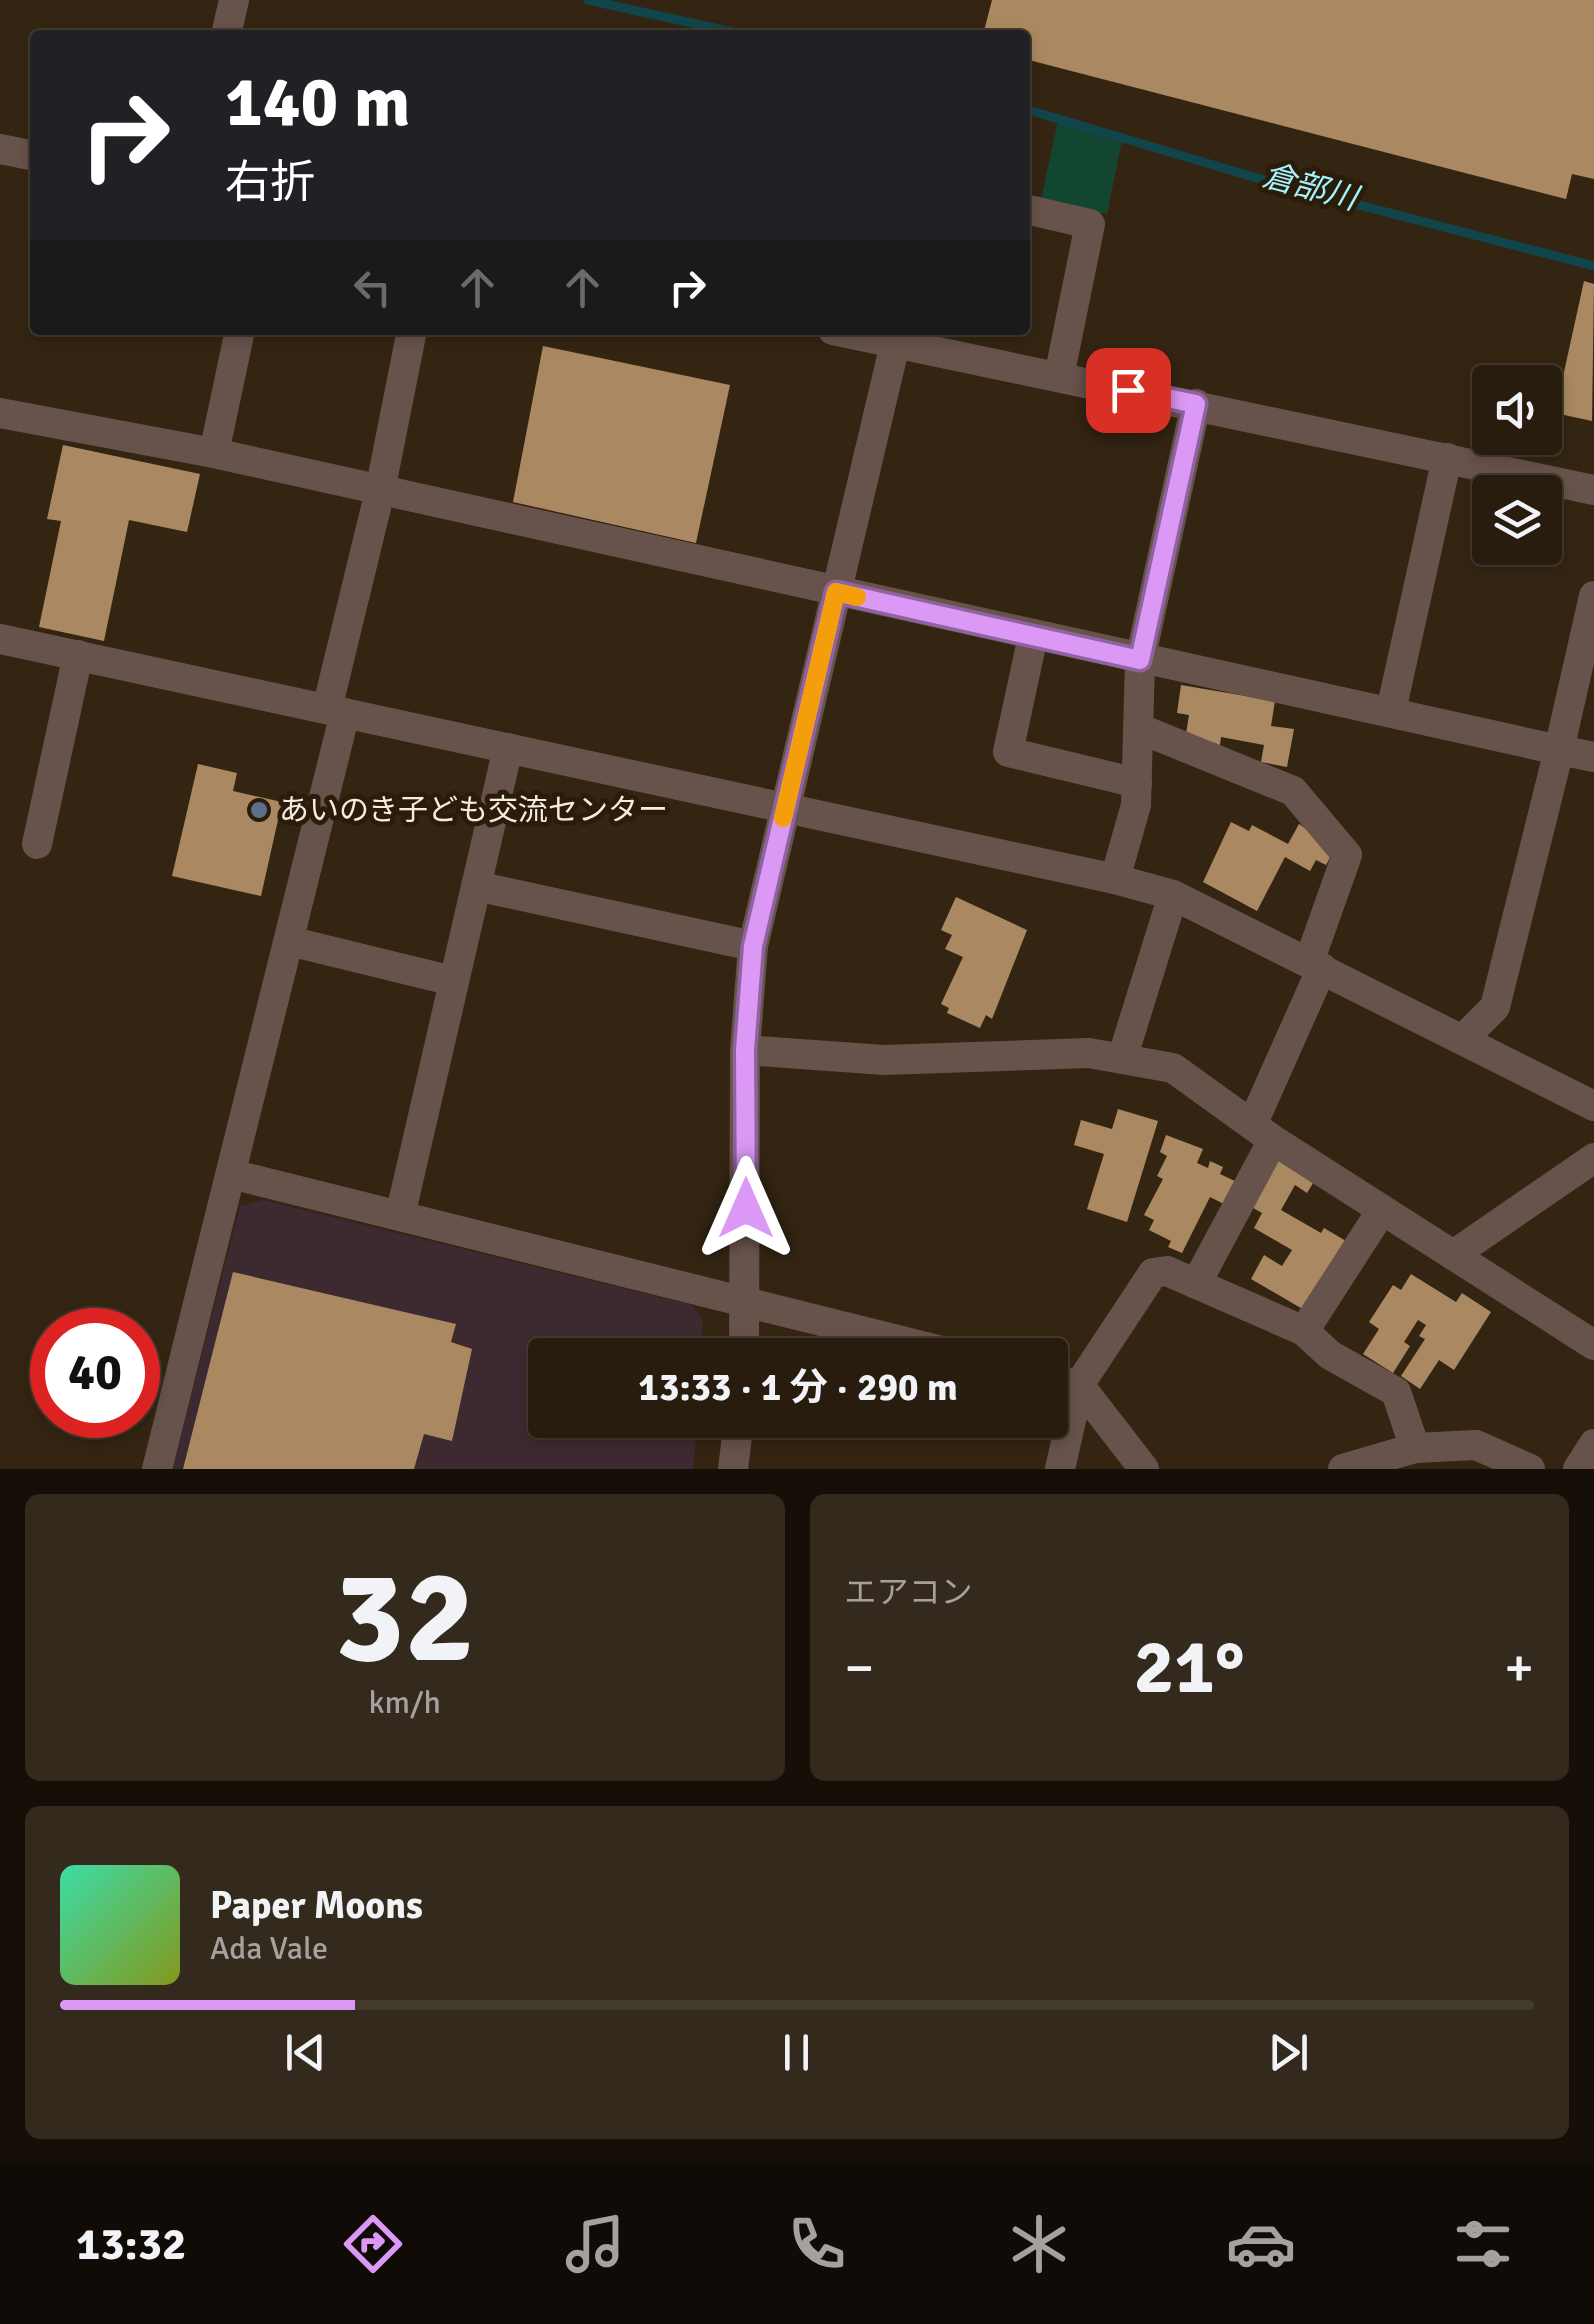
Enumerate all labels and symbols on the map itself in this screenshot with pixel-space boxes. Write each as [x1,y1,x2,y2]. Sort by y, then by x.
water label: 倉部川 [1259,156,1364,219]
pin [1086,348,1171,433]
place label: あいのき子ども交流センター [279,792,668,829]
marker: あいのき子ども交流センター [248,799,270,821]
position arrow [694,1156,798,1260]
speed limit sign: 40 [30,1308,160,1438]

